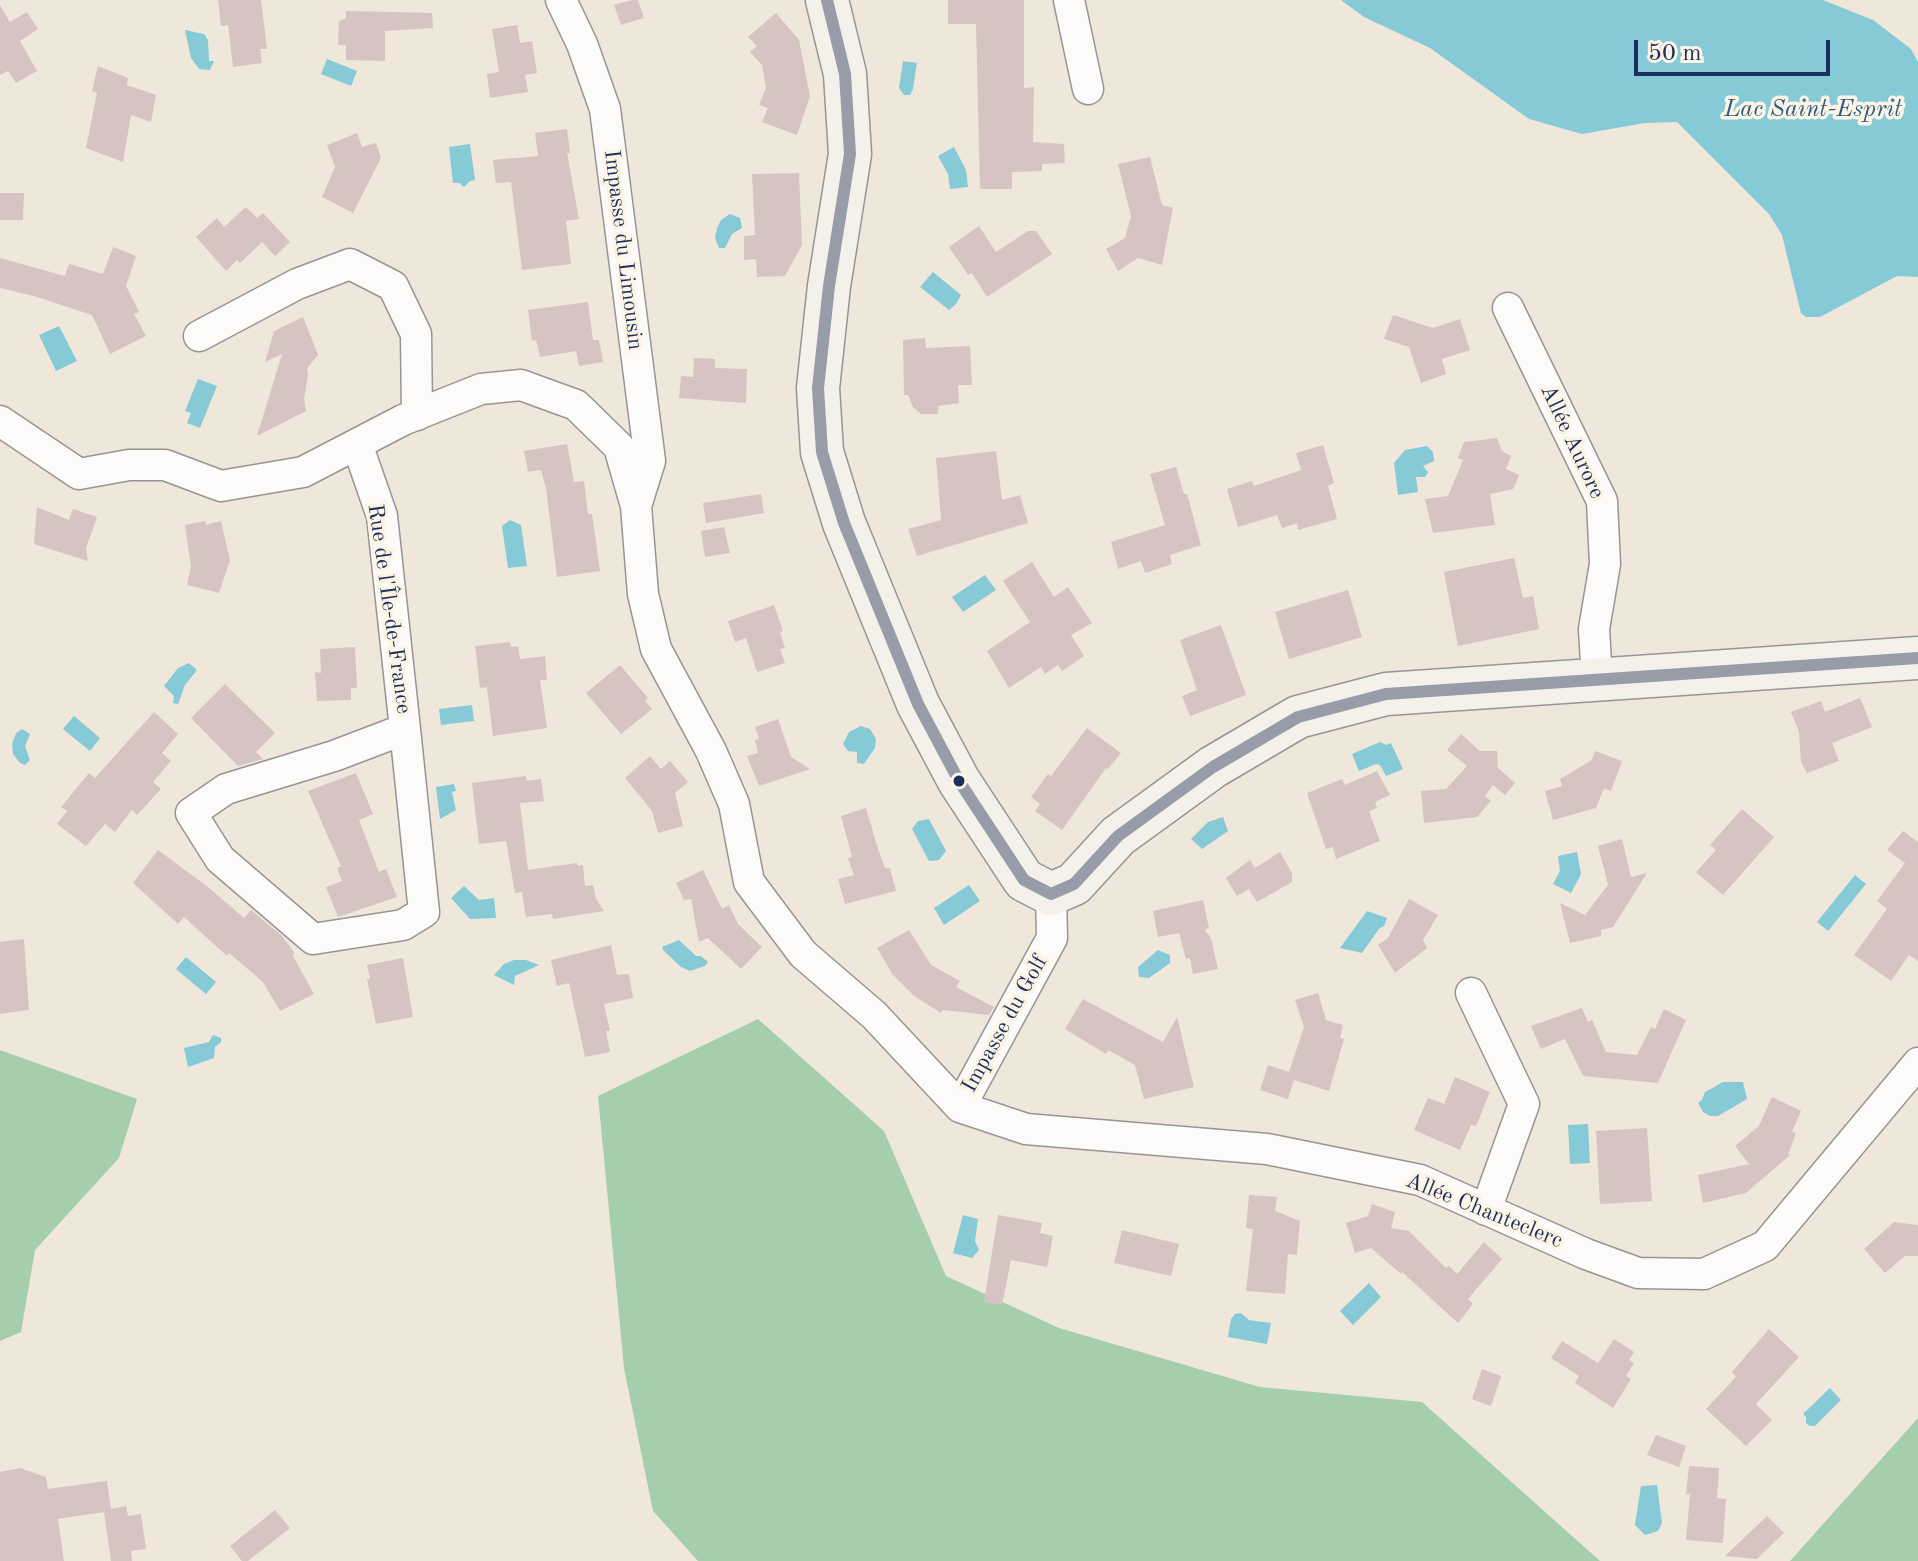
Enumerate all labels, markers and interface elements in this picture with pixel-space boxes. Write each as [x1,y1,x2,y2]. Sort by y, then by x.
scale bar [1638,24,1834,74]
text: 50 m [1648,42,1702,66]
water label: Lac Saint-Esprit [1724,96,1902,124]
street label: Impasse du Limousin [598,148,648,352]
street label: Allée Aurore [1534,381,1610,503]
street label: Rue de l'Île-de-France [361,502,417,716]
unlabelled marker [951,773,967,789]
street label: Impasse du Golf [956,951,1054,1097]
street label: Allée Chanteclerc [1402,1168,1566,1254]

